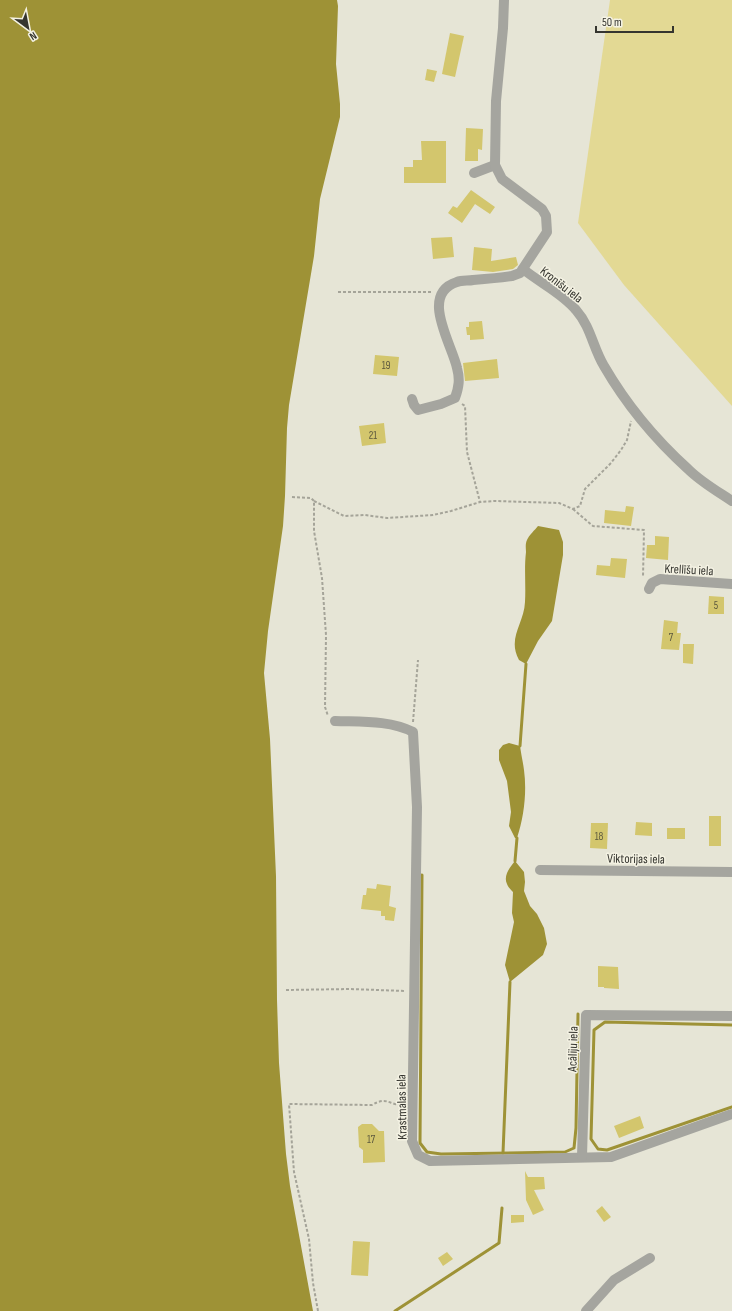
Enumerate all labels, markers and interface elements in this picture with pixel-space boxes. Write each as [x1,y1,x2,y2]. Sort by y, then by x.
north arrow [8,8,48,48]
scale bar [596,8,673,34]
text: 50 m [602,15,622,30]
text: N [27,29,39,43]
street label: Kronīšu iela [537,263,586,306]
house number: 19 [382,359,390,372]
house number: 21 [369,429,377,442]
street label: Krellīšu iela [664,561,714,579]
house number: 5 [714,599,718,612]
house number: 7 [669,631,674,644]
house number: 18 [595,830,604,843]
street label: Viktorijas iela [607,850,665,868]
street label: Acāliju iela [564,1026,582,1073]
street label: Krastmalas iela [393,1074,411,1140]
house number: 17 [367,1133,376,1146]

